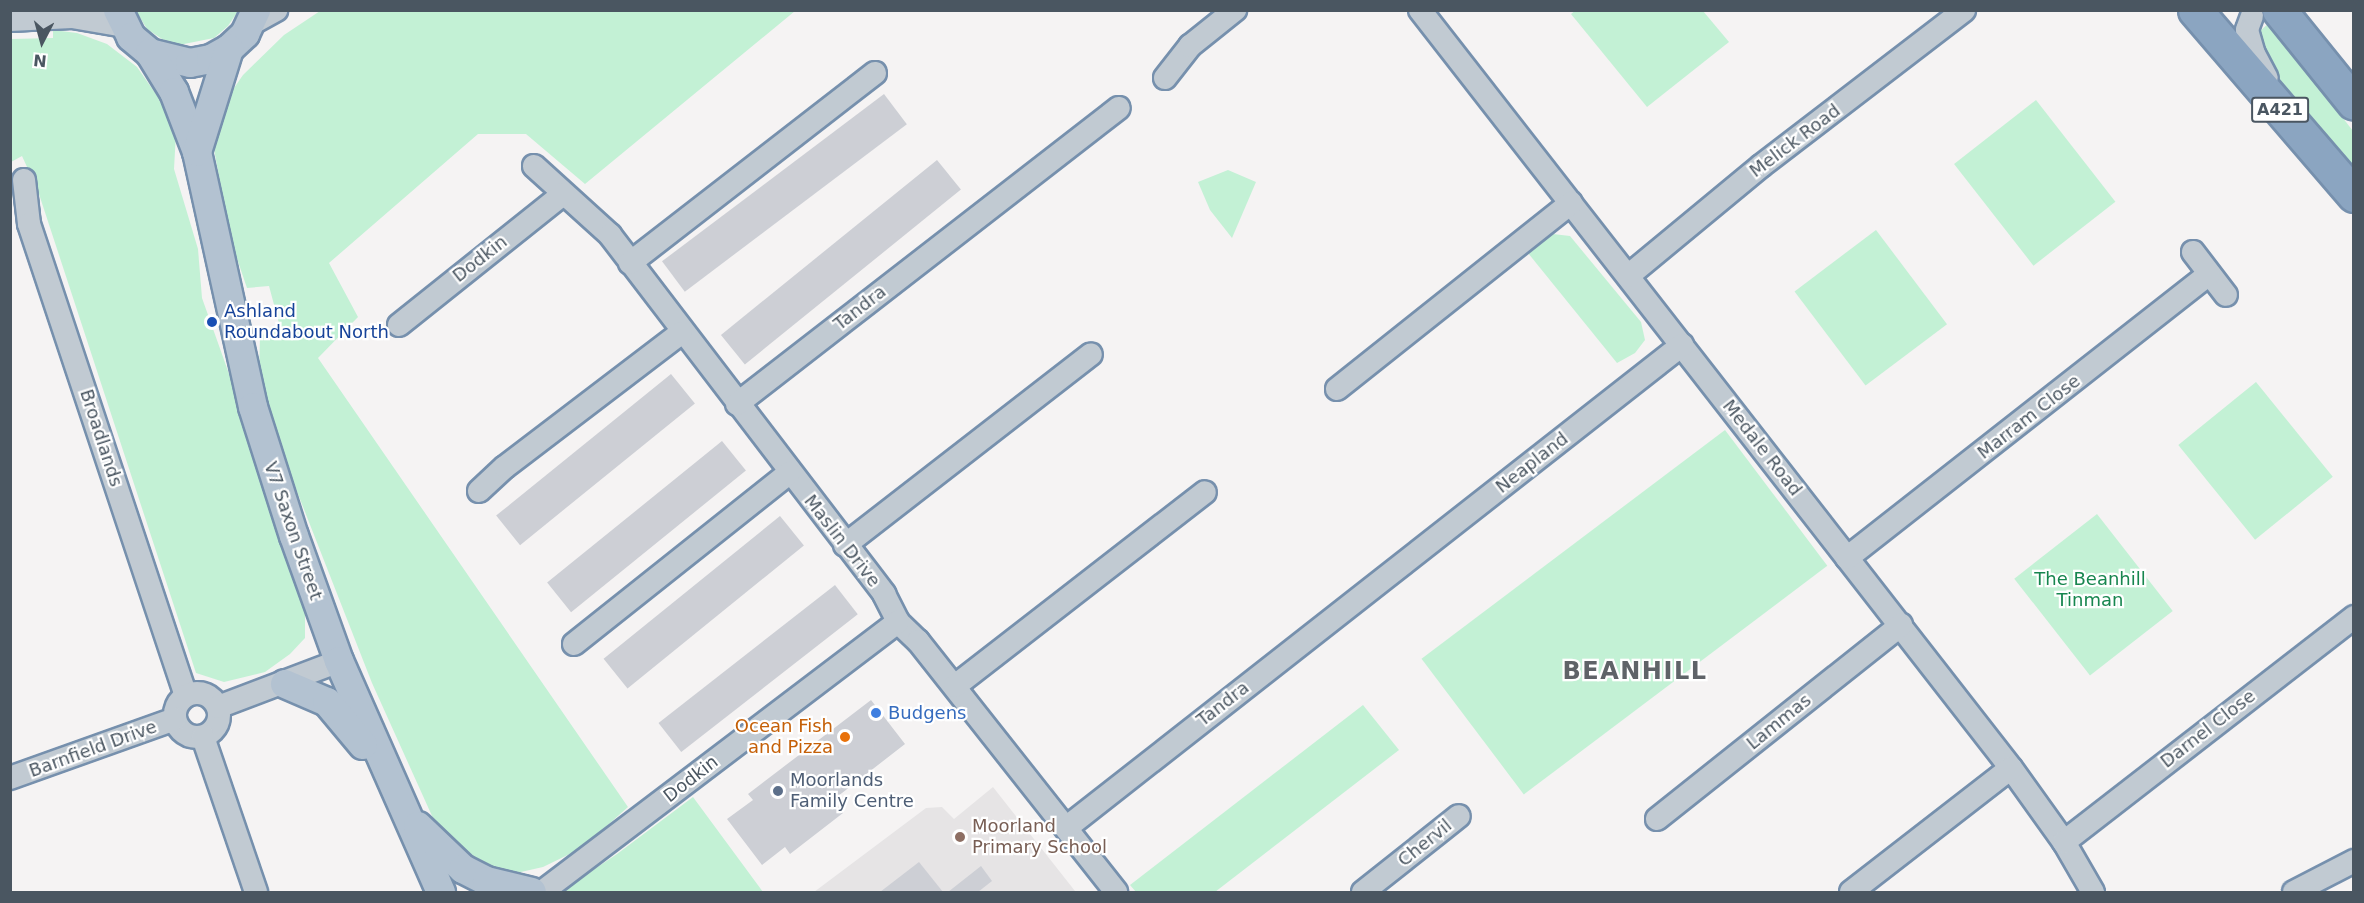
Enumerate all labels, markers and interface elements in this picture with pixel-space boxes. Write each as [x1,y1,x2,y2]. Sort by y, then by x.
north arrow [12,12,72,72]
text: N [32,50,48,71]
road number: A421 [2250,97,2310,123]
street label: Melick Road [1745,100,1845,182]
street label: Dodkin [448,231,512,287]
street label: Tandra [830,281,890,335]
place label: Ashland Roundabout North [224,301,389,344]
marker: Ashland Roundabout North [205,315,219,329]
street label: Marram Close [1973,370,2085,464]
street label: Broadlands [75,387,127,489]
street label: Medale Road [1718,396,1806,500]
street label: Neapland [1492,428,1572,498]
street label: V7 Saxon Street [259,459,327,603]
street label: Maslin Drive [799,491,885,591]
park label: The Beanhill Tinman [2034,569,2146,612]
district label: BEANHILL [1563,658,1707,686]
street label: Tandra [1193,677,1253,731]
street label: Darnel Close [2156,685,2260,773]
street label: Lammas [1742,690,1816,754]
place label: Budgens [888,702,966,724]
marker: Budgens [869,706,883,720]
street label: Barnfield Drive [26,716,160,782]
place label: Ocean Fish and Pizza [735,716,833,758]
marker: Ocean Fish and Pizza [838,730,852,744]
street label: Dodkin [659,751,723,807]
place label: Moorlands Family Centre [790,770,914,812]
marker: Moorlands Family Centre [771,784,785,798]
street label: Chervil [1394,815,1456,871]
place label: Moorland Primary School [972,816,1107,858]
marker: Moorland Primary School [953,830,967,844]

